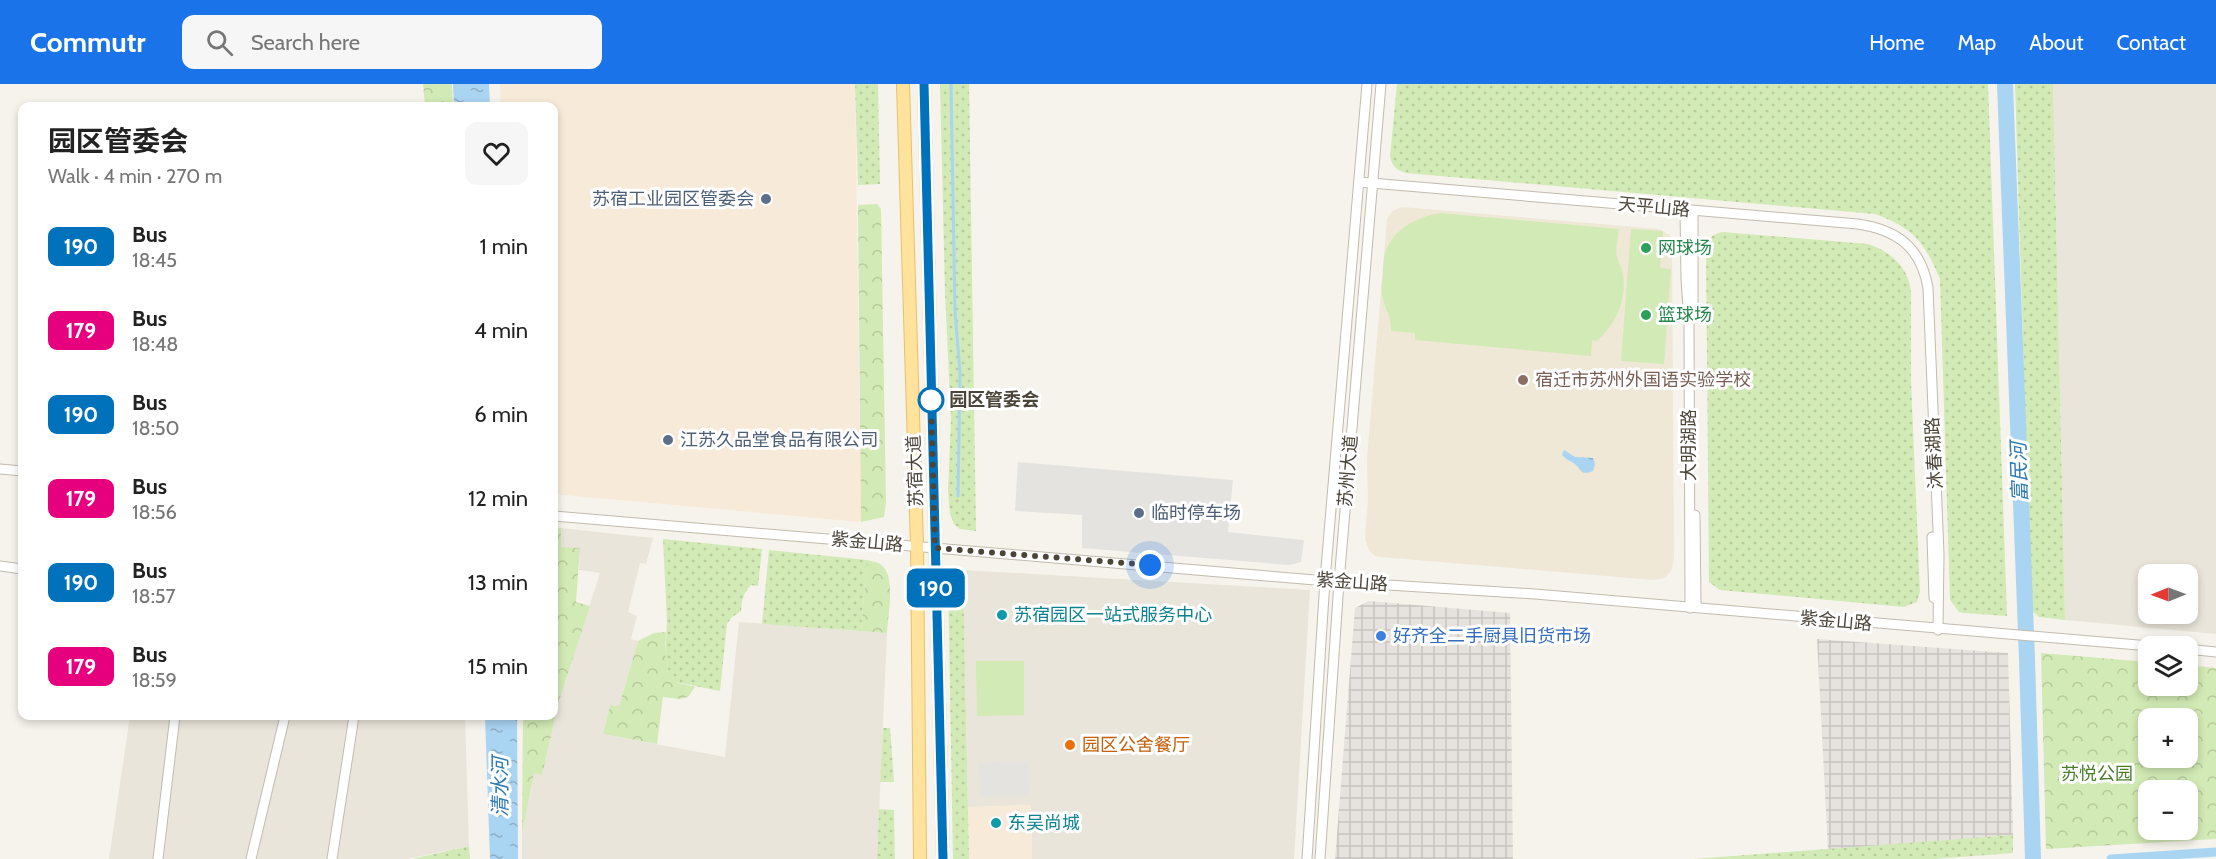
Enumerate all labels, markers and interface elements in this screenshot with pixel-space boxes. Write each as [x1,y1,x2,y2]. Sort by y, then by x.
search box [182,15,602,69]
text: Commutr [30,25,146,59]
icon: search [203,26,236,59]
text: Search here [251,29,360,56]
text: Home [1869,30,1925,55]
text: Map [1958,30,1996,55]
text: About [2029,30,2083,55]
text: Contact [2116,30,2186,55]
button: heart [465,122,528,185]
text: 园区管委会 [48,124,188,158]
text: Walk · 4 min · 270 m [48,164,222,188]
place label: 苏宿工业园区管委会 [592,188,754,210]
marker: 苏宿工业园区管委会 [759,192,773,206]
street label: 天平山路 [1617,193,1691,221]
text: Bus [132,221,167,248]
text: 1 min [480,233,528,260]
text: 190 [64,234,98,259]
place label: 网球场 [1658,237,1712,259]
marker: 网球场 [1639,241,1653,255]
text: 18:45 [132,248,177,272]
place label: 篮球场 [1658,304,1712,326]
text: Bus [132,305,167,332]
marker: 篮球场 [1639,308,1653,322]
text: 4 min [474,317,528,344]
text: 179 [66,318,96,343]
text: 18:48 [132,332,178,356]
place label: 宿迁市苏州外国语实验学校 [1535,369,1751,391]
marker: 宿迁市苏州外国语实验学校 [1516,373,1530,387]
marker: 园区管委会 [918,387,944,413]
text: Bus [132,389,167,416]
place label: 园区管委会 [949,389,1039,411]
text: 6 min [474,401,528,428]
text: 190 [64,402,98,427]
street label: 大明湖路 [1678,409,1700,481]
text: 18:50 [132,416,180,440]
street label: 沐春湖路 [1921,416,1947,490]
place label: 江苏久品堂食品有限公司 [680,429,878,451]
marker: 江苏久品堂食品有限公司 [661,433,675,447]
street label: 苏州大道 [1334,434,1362,508]
street label: 苏宿大道 [903,435,927,507]
water label: 富民河 [2006,438,2032,502]
text: Bus [132,473,167,500]
text: 12 min [468,485,528,512]
text: 179 [66,486,96,511]
text: 18:56 [132,500,177,524]
place label: 临时停车场 [1151,502,1241,524]
marker: 临时停车场 [1132,506,1146,520]
street label: 紫金山路 [830,528,904,556]
your location [1135,550,1165,580]
text: Bus [132,557,167,584]
north arrow [2138,564,2198,624]
map controls [2138,564,2198,840]
line badge: 190 [902,568,970,608]
text: 13 min [468,569,528,596]
street label: 紫金山路 [1315,569,1389,595]
text: 190 [64,570,98,595]
text: 190 [919,576,953,601]
text: 18:57 [132,584,176,608]
place label: 苏宿园区一站式服务中心 [1014,604,1212,626]
street label: 紫金山路 [1799,607,1873,635]
marker: 苏宿园区一站式服务中心 [995,608,1009,622]
place label: 好齐全二手厨具旧货市场 [1393,625,1591,647]
marker: 好齐全二手厨具旧货市场 [1374,629,1388,643]
button: layers [2138,636,2198,696]
text: Bus [132,641,167,668]
text: 15 min [468,653,528,680]
text: 179 [66,654,96,679]
text: 18:59 [132,668,177,692]
button: + [2138,708,2198,768]
place label: 园区公舍餐厅 [1082,734,1190,756]
marker: 园区公舍餐厅 [1063,738,1077,752]
water label: 清水河 [488,753,512,817]
park label: 苏悦公园 [2061,763,2133,785]
button: − [2138,780,2198,840]
place label: 东吴尚城 [1008,812,1080,834]
marker: 东吴尚城 [989,816,1003,830]

